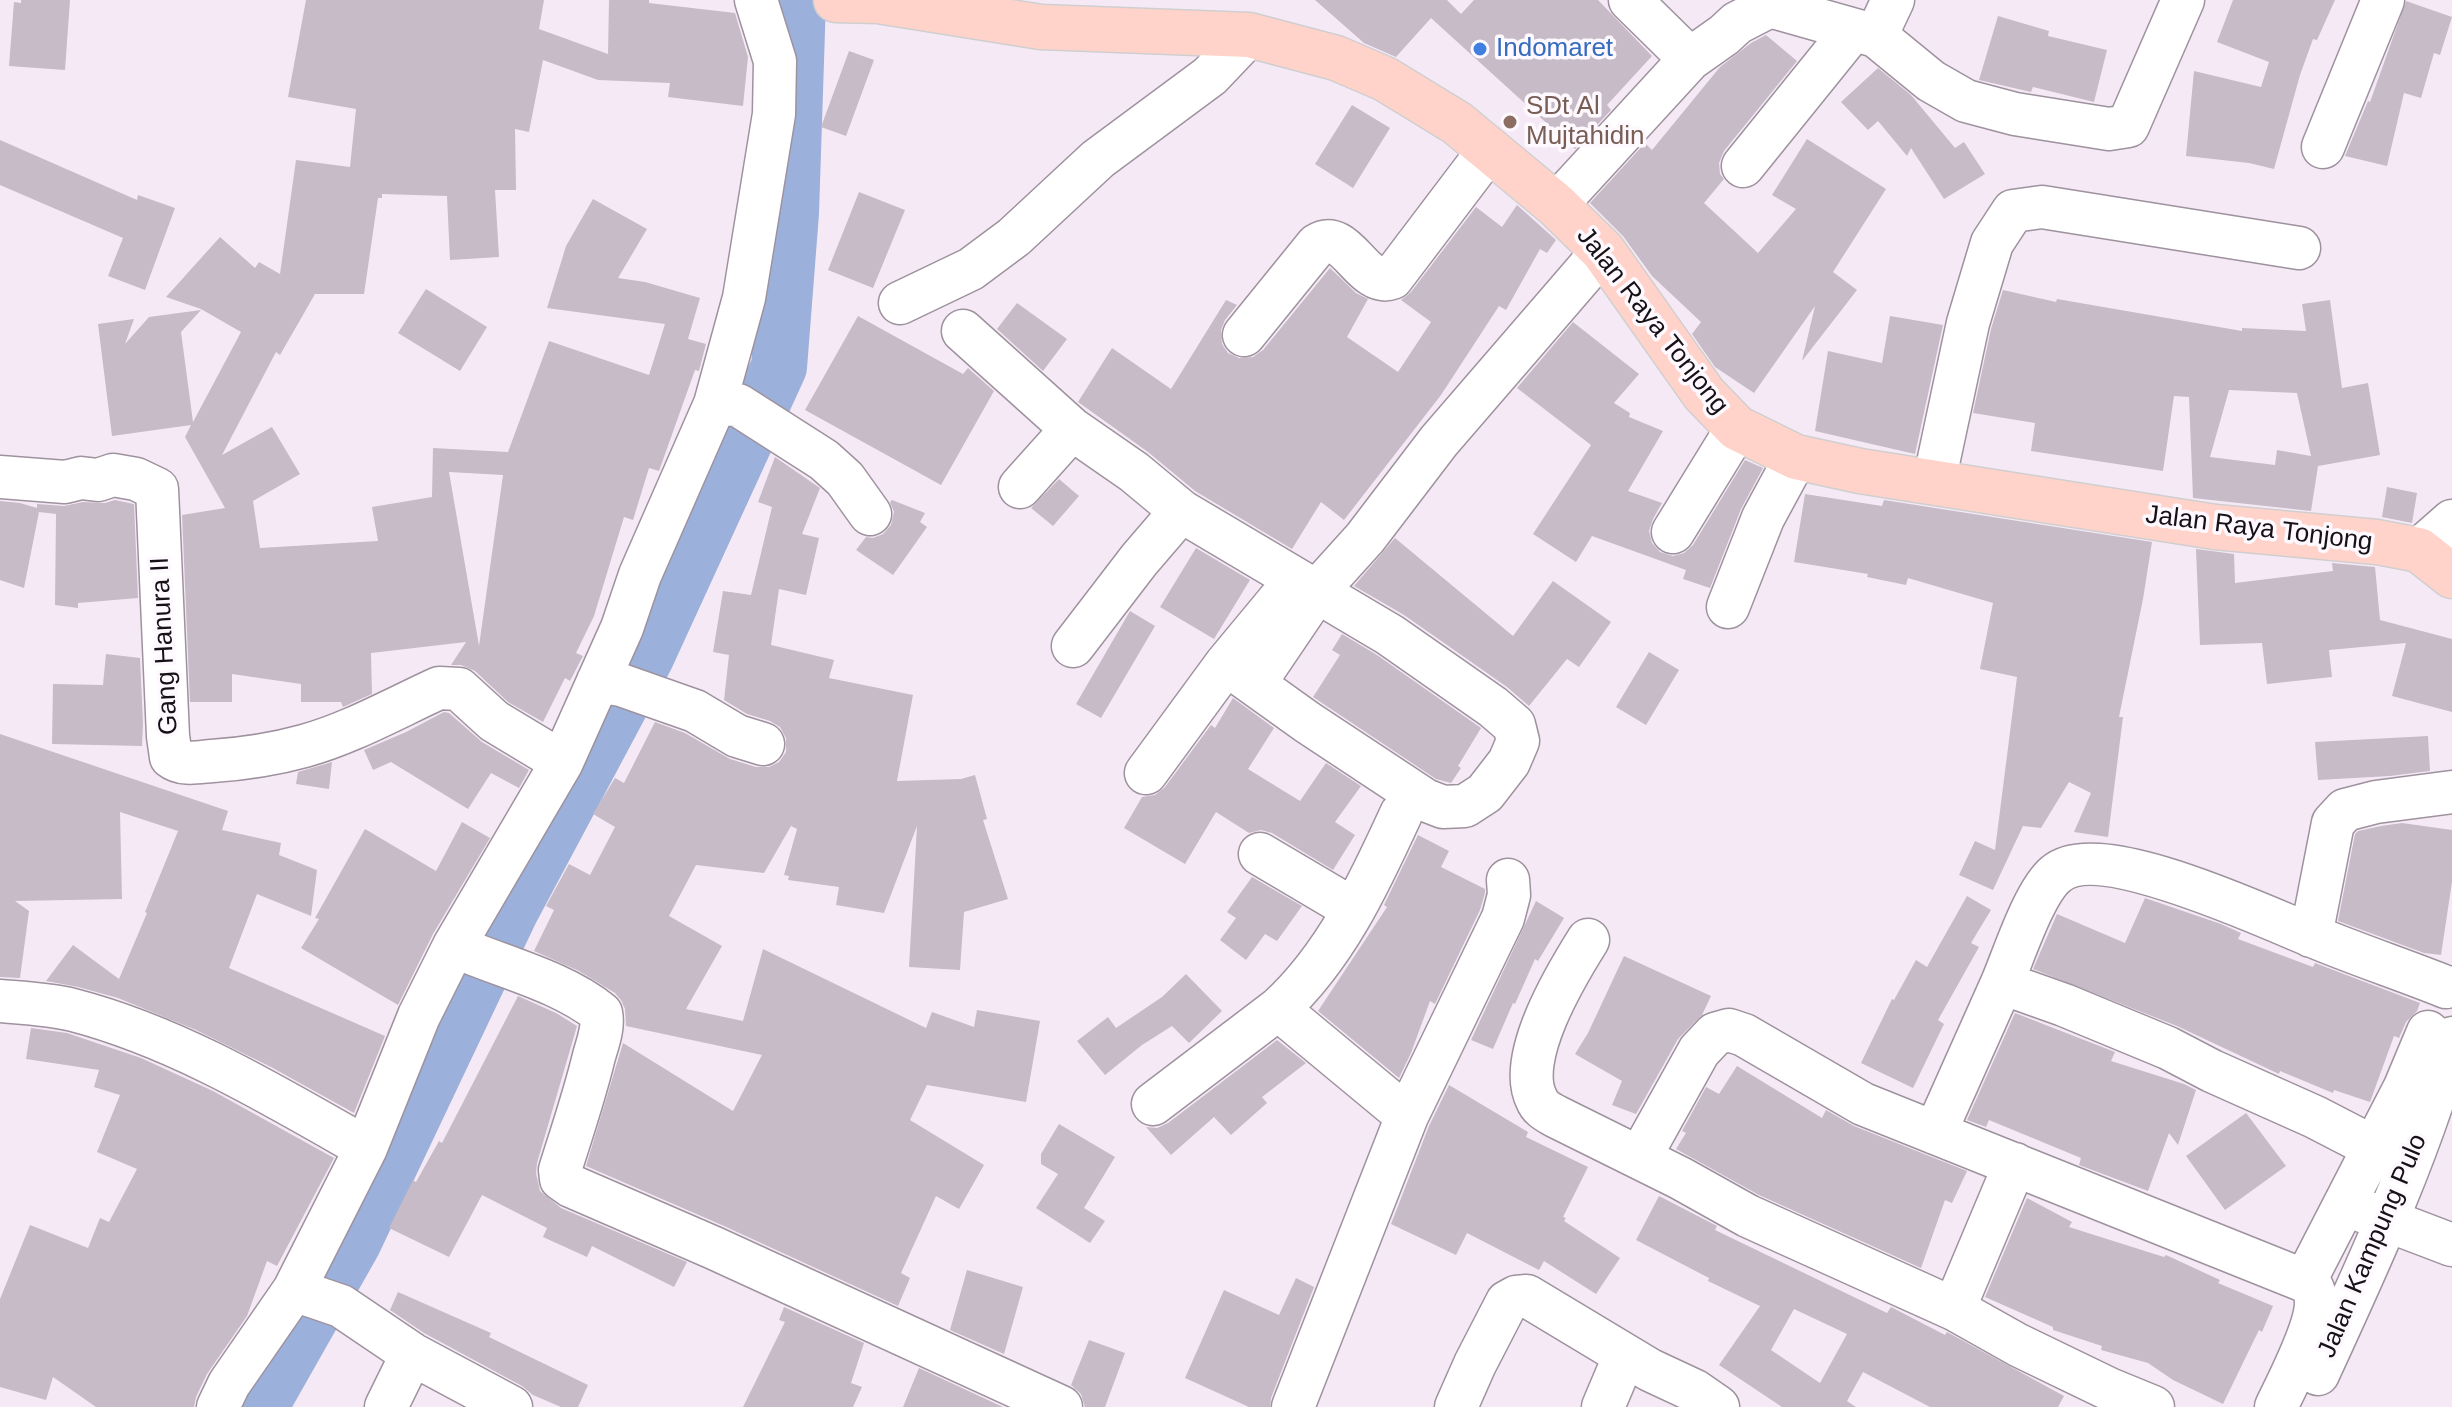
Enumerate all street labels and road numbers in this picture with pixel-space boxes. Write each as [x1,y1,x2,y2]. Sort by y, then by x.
street label: Jalan Raya Tonjong [1569,221,1735,421]
street label: Jalan Raya Tonjong [2144,500,2374,558]
street label: Gang Hanura II [145,556,185,736]
street label: Jalan Kampung Pulo [2312,1129,2434,1363]

